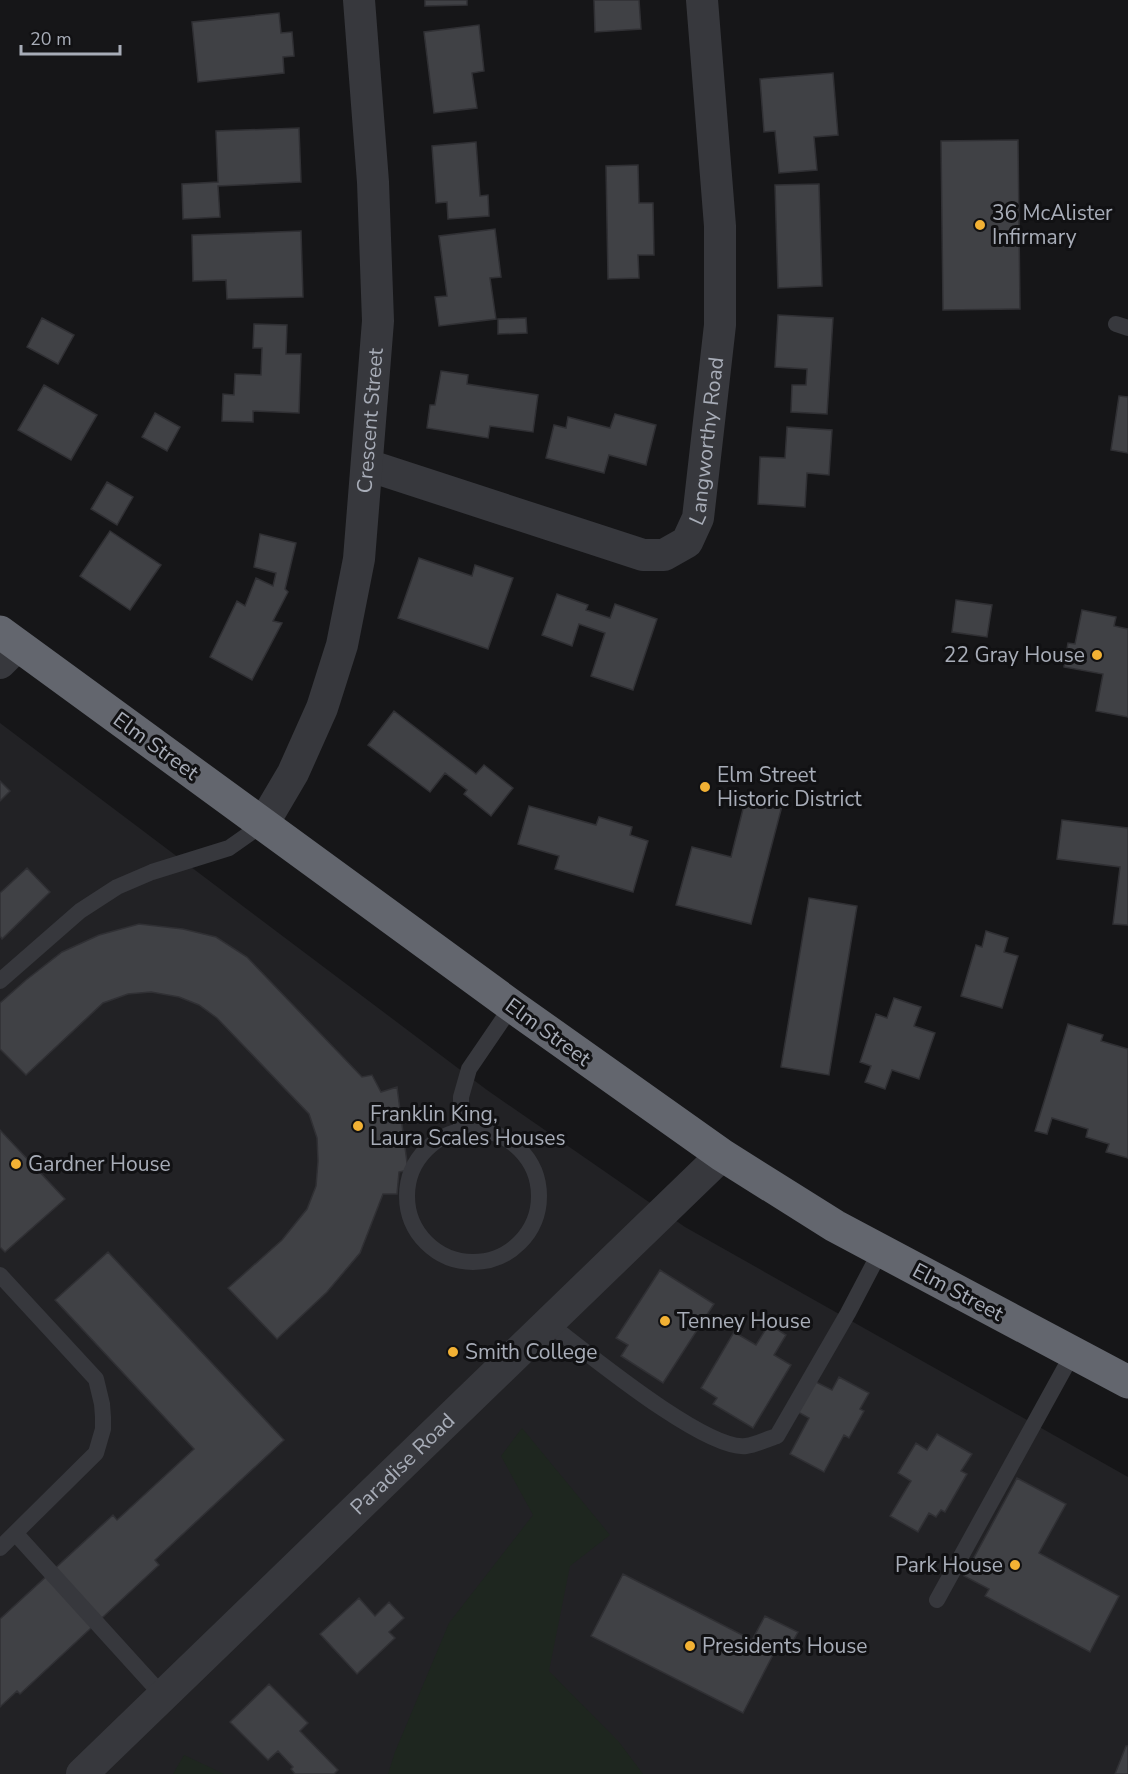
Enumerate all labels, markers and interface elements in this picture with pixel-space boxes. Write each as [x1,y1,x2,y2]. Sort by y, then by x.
scale bar [21,18,120,56]
text: 20 m [30,27,72,51]
place label: 36 McAlister Infirmary [992,199,1113,251]
marker: 36 McAlister Infirmary [973,218,987,232]
street label: Crescent Street [350,346,390,494]
street label: Langworthy Road [683,355,730,530]
place label: 22 Gray House [944,641,1085,669]
marker: 22 Gray House [1090,648,1104,662]
street label: Elm Street [108,706,205,787]
place label: Elm Street Historic District [717,761,862,813]
marker: Elm Street Historic District [698,780,712,794]
street label: Elm Street [500,992,597,1073]
place label: Franklin King, Laura Scales Houses [370,1100,566,1152]
marker: Franklin King, Laura Scales Houses [351,1119,365,1133]
place label: Gardner House [28,1150,171,1178]
marker: Gardner House [9,1157,23,1171]
street label: Elm Street [908,1256,1009,1328]
place label: Tenney House [677,1307,811,1335]
marker: Tenney House [658,1314,672,1328]
place label: Smith College [465,1338,598,1366]
marker: Smith College [446,1345,460,1359]
street label: Paradise Road [344,1407,461,1521]
place label: Park House [895,1551,1003,1579]
marker: Park House [1008,1558,1022,1572]
place label: Presidents House [702,1632,868,1660]
marker: Presidents House [683,1639,697,1653]

